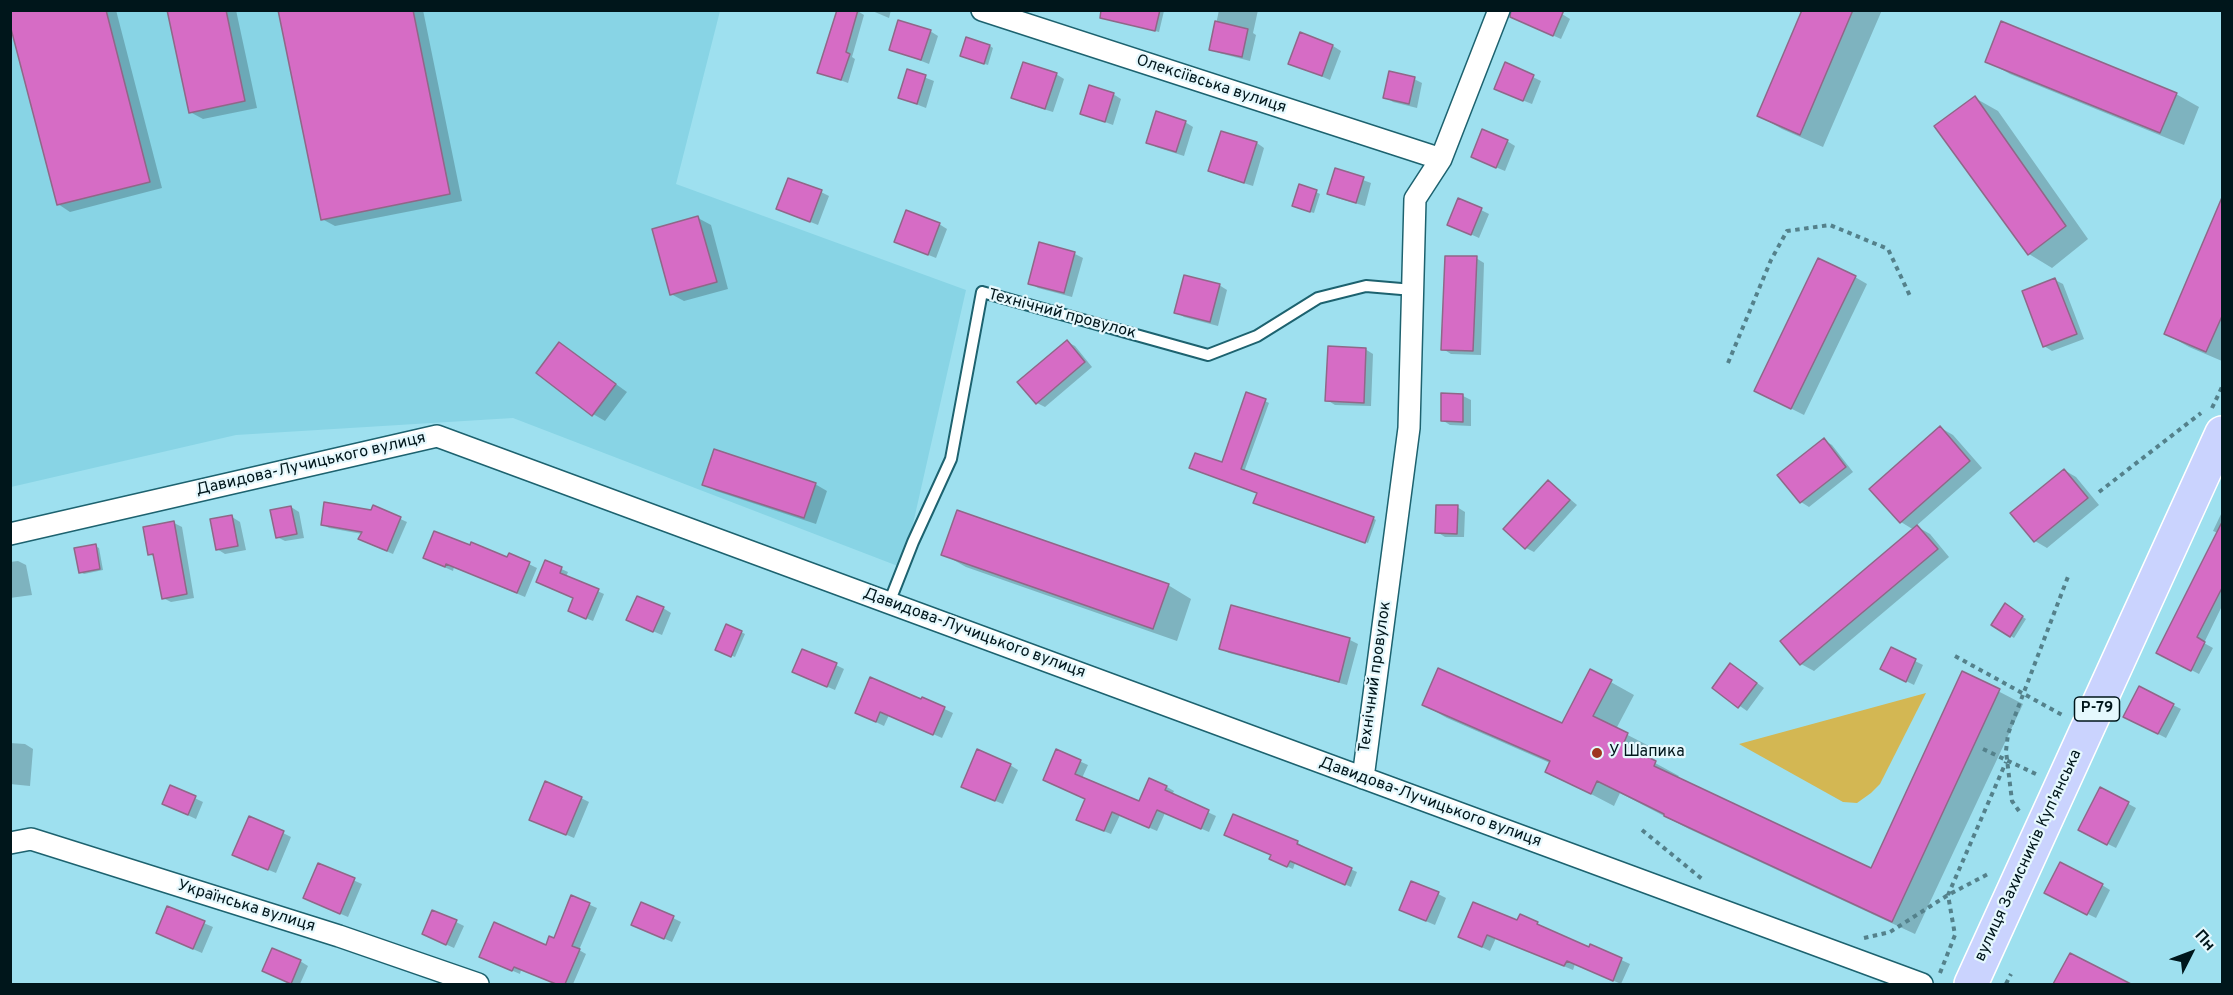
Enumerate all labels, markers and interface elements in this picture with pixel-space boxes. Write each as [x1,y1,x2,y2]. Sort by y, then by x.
street label: Олексіївська вулиця [1133,52,1289,118]
street label: Технічний провулок [986,286,1138,344]
street label: Давидова-Лучицького вулиця [194,429,428,501]
street label: Давидова-Лучицького вулиця [860,585,1088,683]
street label: Технічний провулок [1356,600,1396,754]
road number: Р-79 [2074,697,2120,721]
place label: У Шапика [1609,743,1685,763]
marker: У Шапика [1590,746,1604,760]
street label: вулиця Захисників Куп'янська [1971,747,2087,965]
street label: Давидова-Лучицького вулиця [1316,754,1544,852]
street label: Українська вулиця [175,877,317,937]
north arrow [2161,923,2221,983]
text: Пн [2190,926,2219,956]

